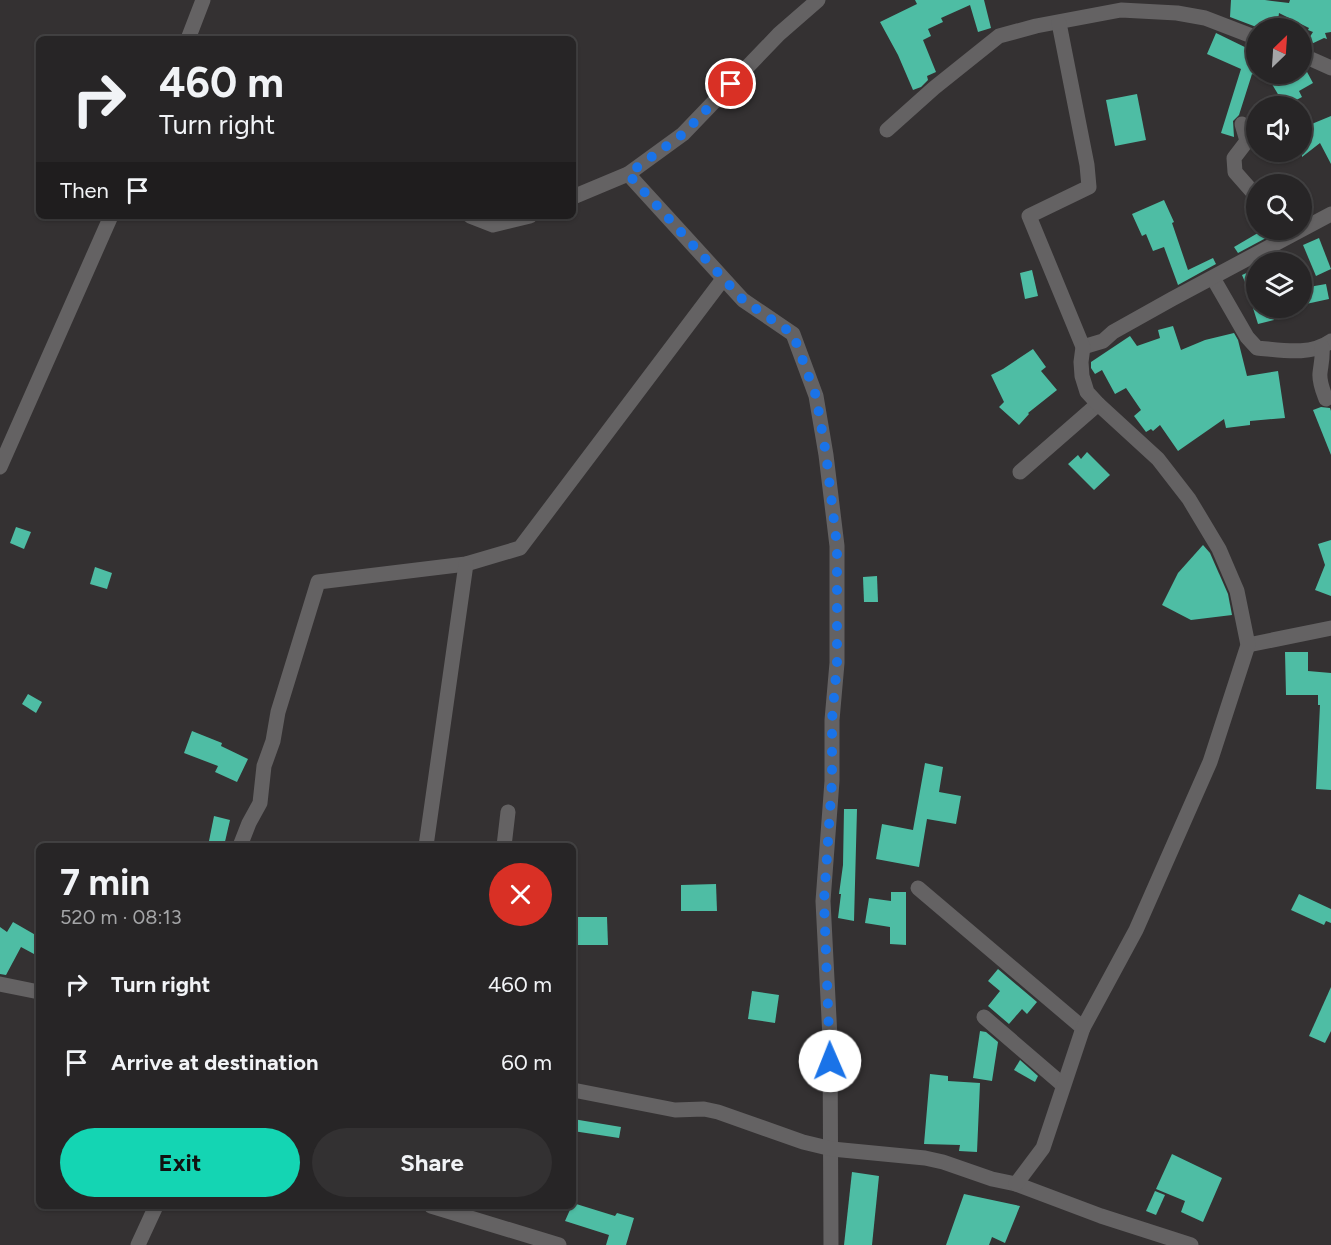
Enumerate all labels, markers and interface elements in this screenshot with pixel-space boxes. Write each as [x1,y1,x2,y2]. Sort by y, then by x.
north arrow [1246,18,1312,84]
map controls [1246,18,1312,318]
text: 460 m [159,57,284,108]
pin [705,58,756,109]
icon: right [60,60,138,138]
icon: arrive [714,67,747,100]
button: sound [1246,96,1312,162]
text: Turn right [159,108,275,141]
icon: arrive [121,174,154,207]
button: search [1246,174,1312,240]
text: Then [60,177,109,204]
button: layers [1246,252,1312,318]
text: 7 min [60,861,150,904]
button: close [489,863,552,926]
text: 520 m · 08:13 [60,905,182,929]
icon: right [60,968,93,1001]
text: Turn right [111,971,210,998]
text: 460 m [488,971,552,998]
position arrow [798,1029,862,1093]
icon: arrive [60,1046,93,1079]
text: Arrive at destination [111,1049,319,1076]
text: 60 m [501,1049,552,1076]
button: Exit [60,1128,300,1197]
button: Share [312,1128,552,1197]

